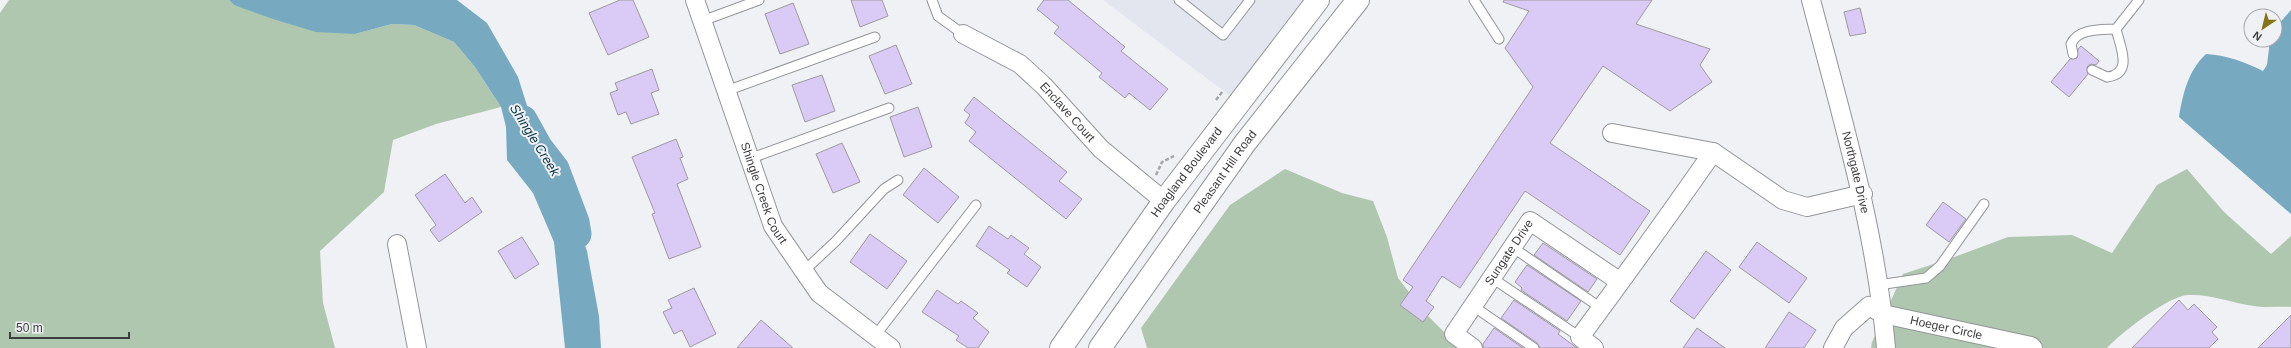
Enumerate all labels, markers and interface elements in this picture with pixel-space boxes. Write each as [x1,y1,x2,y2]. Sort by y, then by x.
north arrow [2243,8,2283,48]
text: N [2251,29,2264,43]
street label: Enclave Court [1037,79,1098,145]
water label: Shingle Creek [507,101,564,180]
street label: Hoagland Boulevard [1148,125,1225,220]
street label: Pleasant Hill Road [1190,127,1259,216]
street label: Northgate Drive [1839,130,1872,215]
street label: Shingle Creek Court [738,140,790,247]
street label: Sungate Drive [1482,217,1536,288]
street label: Hoeger Circle [1909,313,1984,342]
scale bar [10,314,129,340]
text: 50 m [16,321,43,335]

